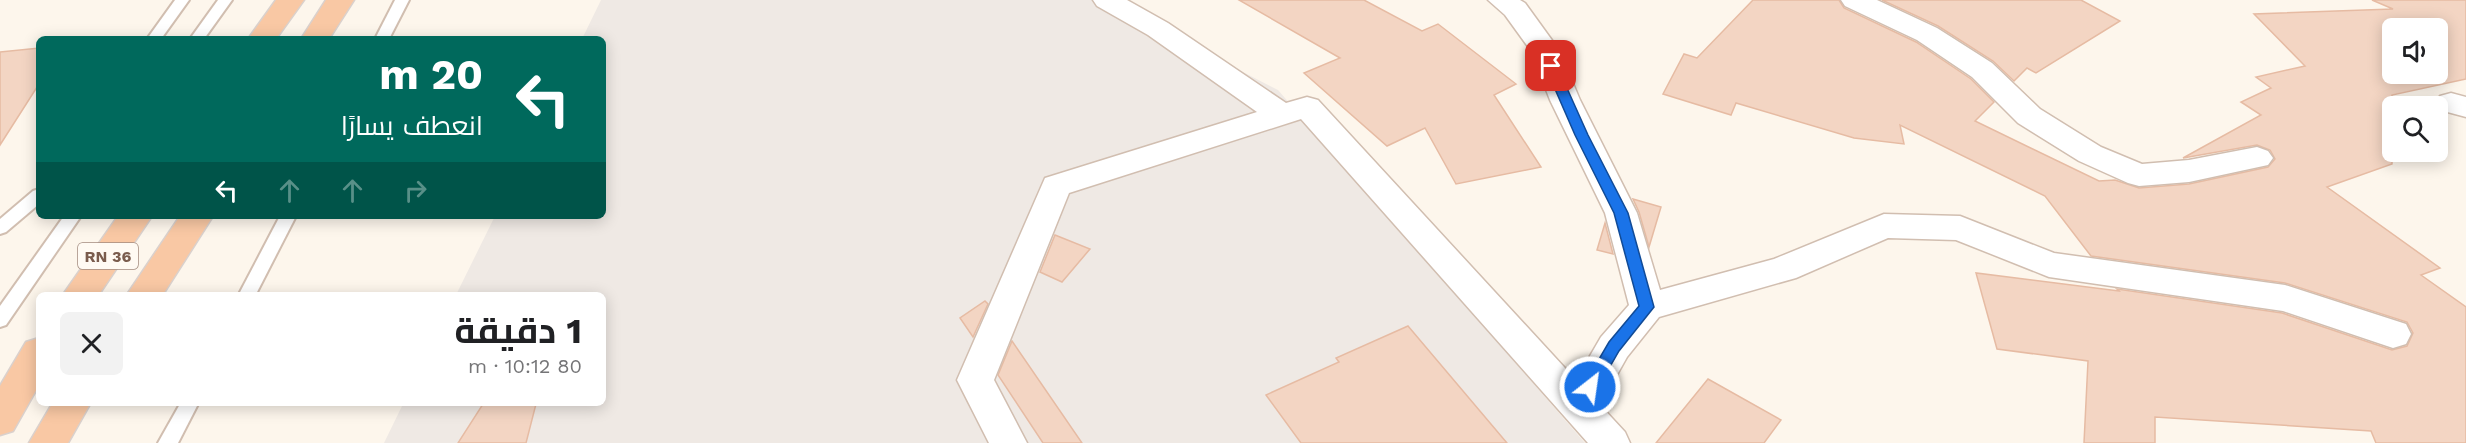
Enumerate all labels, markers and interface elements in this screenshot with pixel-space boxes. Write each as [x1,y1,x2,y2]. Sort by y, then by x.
map controls [2382,18,2448,162]
button: sound [2382,18,2448,84]
pin [1525,40,1576,91]
icon: arrive [1534,49,1567,82]
text: 20 m [379,50,483,99]
icon: left [504,60,582,138]
button: search [2382,96,2448,162]
text: انعطف يسارًا [341,110,483,142]
icon: left [210,174,243,207]
icon: ahead [273,174,306,207]
icon: ahead [336,174,369,207]
icon: right [399,174,432,207]
road number: RN 36 [78,243,138,269]
text: 1 دقيقة [454,310,582,352]
button: close [60,312,123,375]
text: 80 m · 10:12 [468,354,582,378]
position arrow [1558,355,1622,419]

